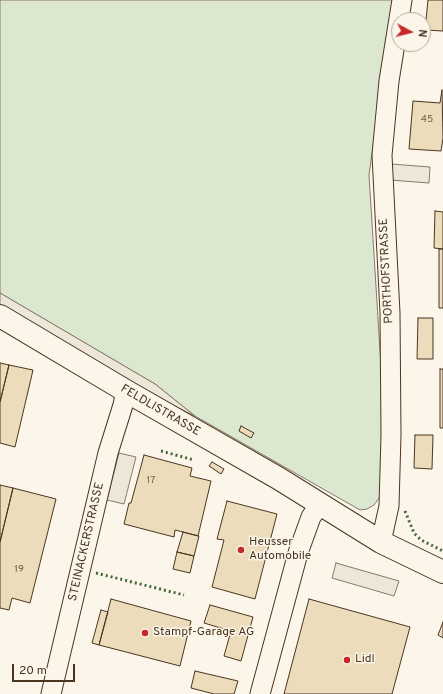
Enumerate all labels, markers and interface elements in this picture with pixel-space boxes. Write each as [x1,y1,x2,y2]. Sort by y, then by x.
north arrow [391,12,431,52]
text: N [414,29,429,38]
house number: 45 [421,114,433,126]
street label: PORTHOFSTRASSE [377,218,397,324]
street label: FELDLISTRASSE [117,382,203,440]
house number: 17 [147,475,155,487]
street label: STEINACKERSTRASSE [66,481,108,603]
place label: Heusser Automobile [249,536,311,564]
marker: Heusser Automobile [236,545,246,555]
house number: 19 [14,564,24,576]
place label: Stampf-Garage AG [153,626,254,640]
marker: Stampf-Garage AG [140,628,150,638]
place label: Lidl [355,653,375,667]
marker: Lidl [342,655,352,665]
scale bar [14,656,77,682]
text: 20 m [19,663,47,679]

